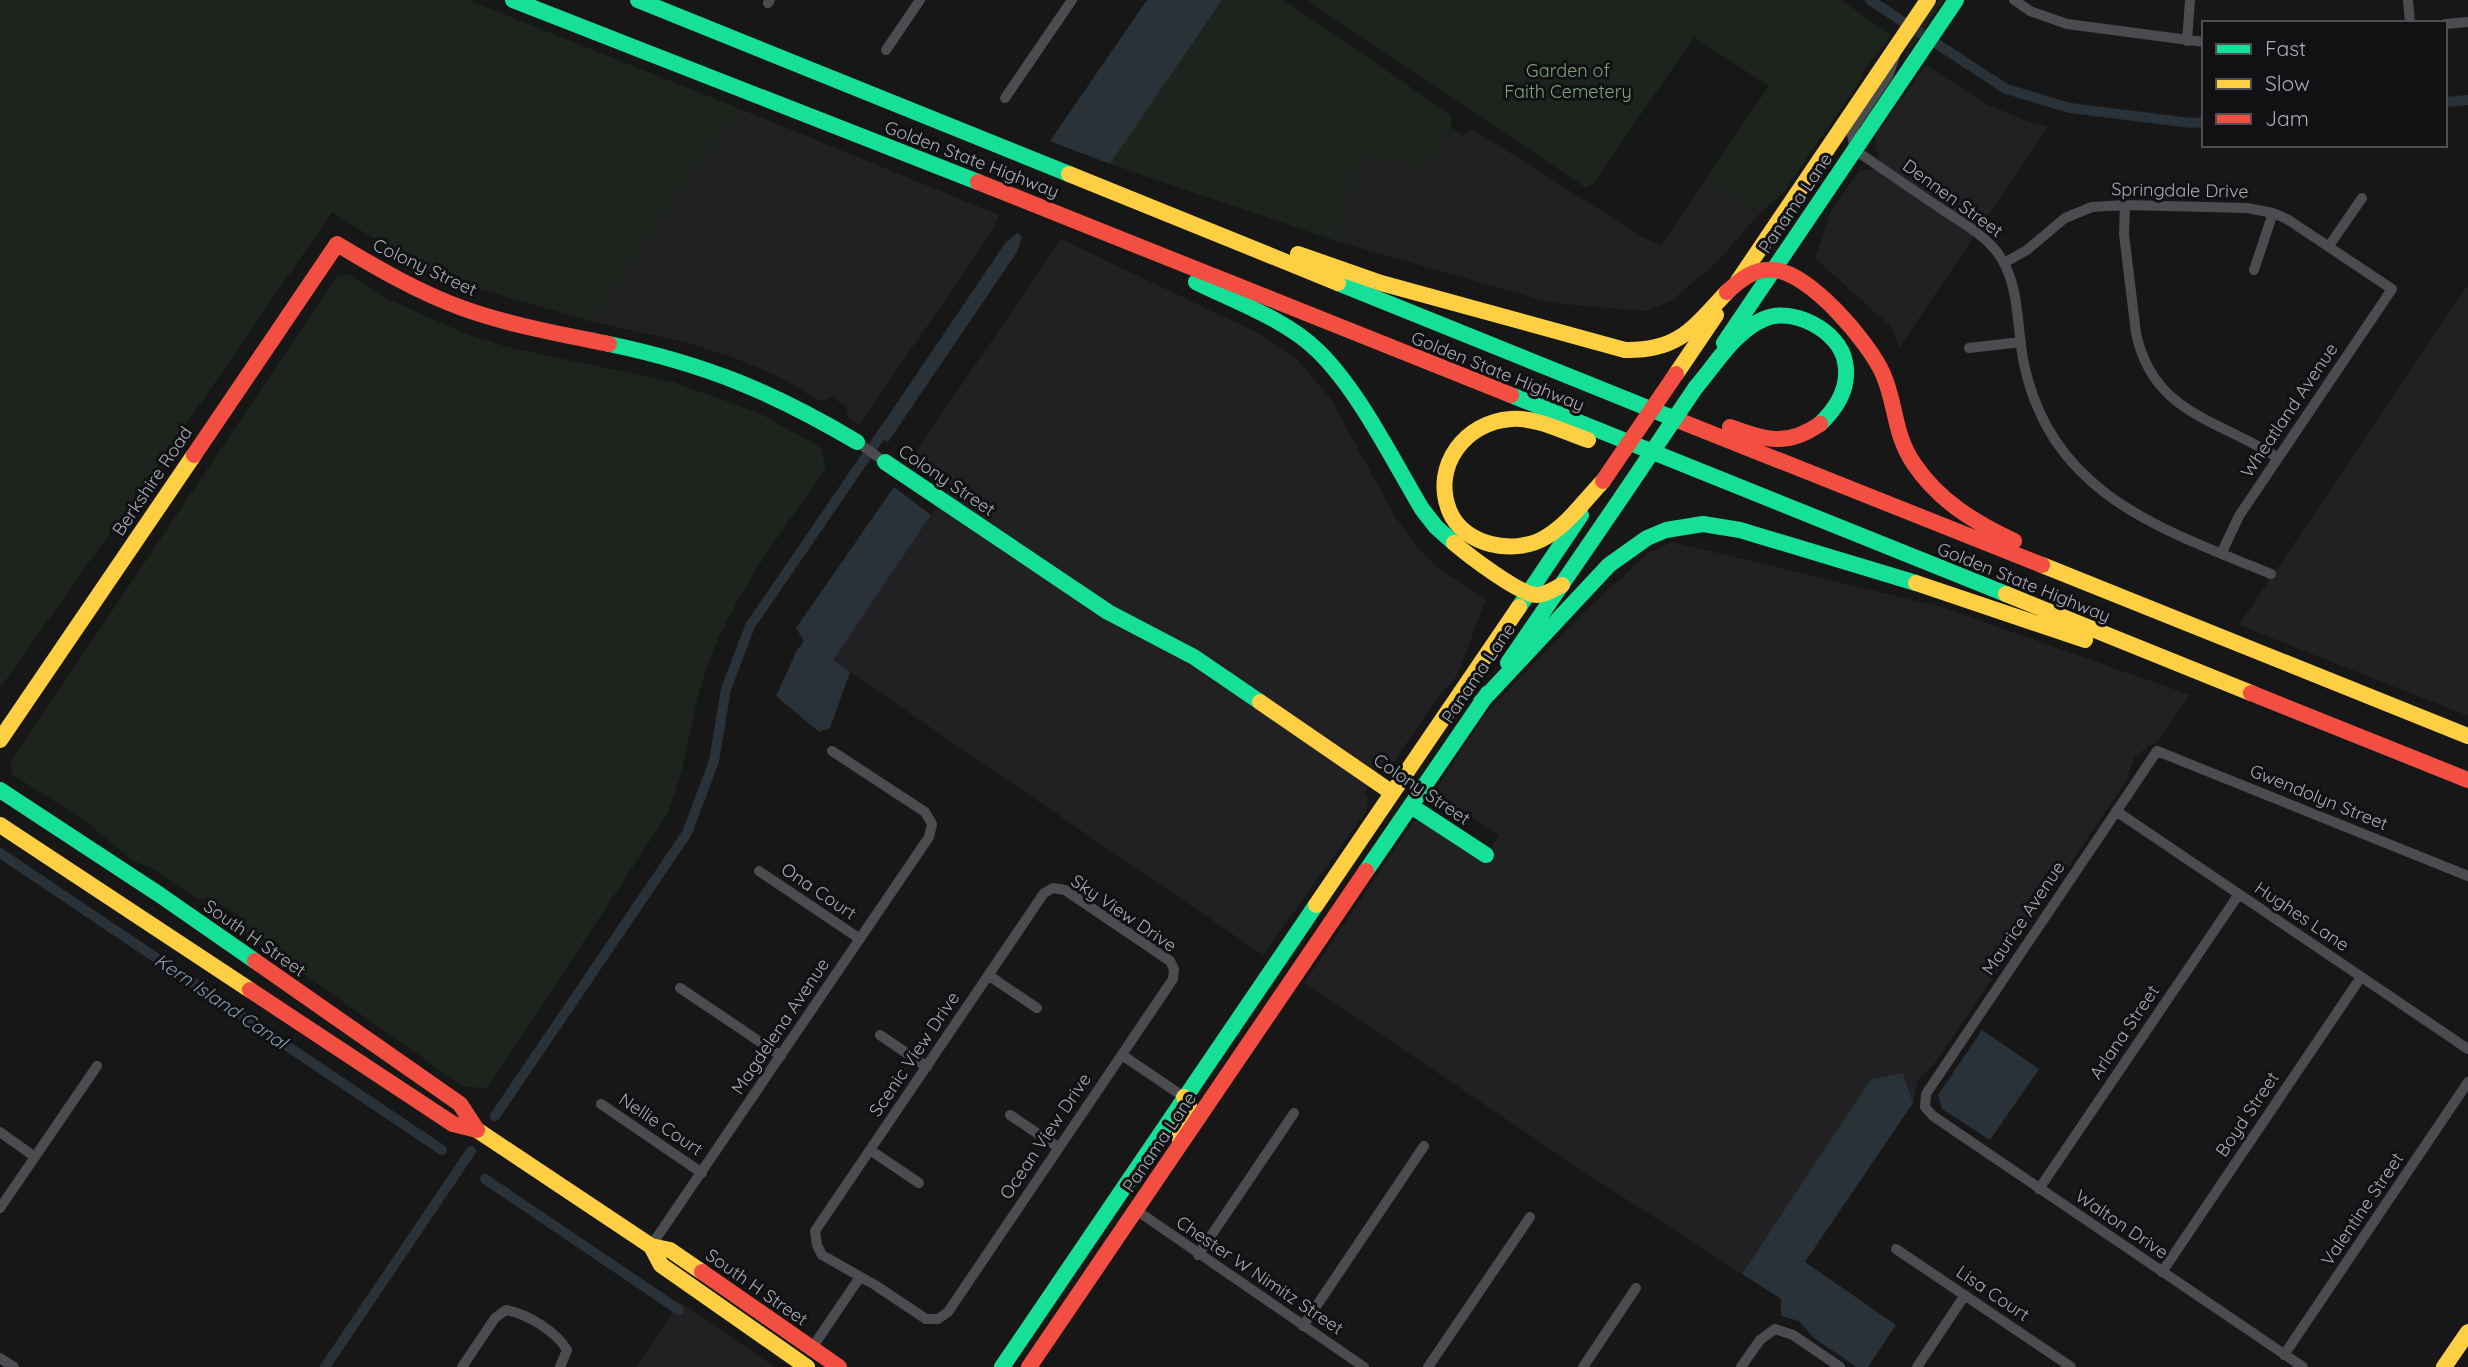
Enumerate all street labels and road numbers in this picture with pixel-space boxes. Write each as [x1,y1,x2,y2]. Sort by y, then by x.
street label: Golden State Highway [882,115,1062,203]
street label: Panama Lane [1753,148,1837,258]
street label: Dennen Street [1898,154,2008,242]
street label: Springdale Drive [2111,177,2249,203]
street label: Colony Street [369,233,481,301]
street label: Golden State Highway [1408,326,1588,416]
street label: Wheatland Avenue [2235,338,2343,482]
street label: Berkshire Road [107,422,197,540]
street label: Colony Street [894,439,1000,521]
street label: Golden State Highway [1934,537,2114,627]
street label: Panama Lane [1436,618,1520,728]
street label: Colony Street [1369,748,1475,830]
street label: Gwendolyn Street [2247,759,2391,835]
street label: Ona Court [777,857,861,925]
street label: Maurice Avenue [1976,857,2070,979]
street label: Sky View Drive [1067,869,1181,957]
street label: Hughes Lane [2250,876,2354,956]
street label: South H Street [199,894,311,982]
street label: Magdelena Avenue [726,953,834,1099]
street label: Arlana Street [2084,980,2164,1084]
street label: Scenic View Drive [864,987,964,1121]
street label: Boyd Street [2210,1067,2284,1161]
street label: Ocean View Drive [994,1068,1096,1204]
street label: Panama Lane [1117,1087,1201,1197]
street label: Nellie Court [615,1088,707,1160]
street label: Valentine Street [2316,1148,2408,1270]
street label: Walton Drive [2071,1184,2173,1264]
street label: Chester W Nimitz Street [1172,1210,1348,1340]
street label: South H Street [701,1243,813,1331]
street label: Lisa Court [1952,1260,2034,1326]

